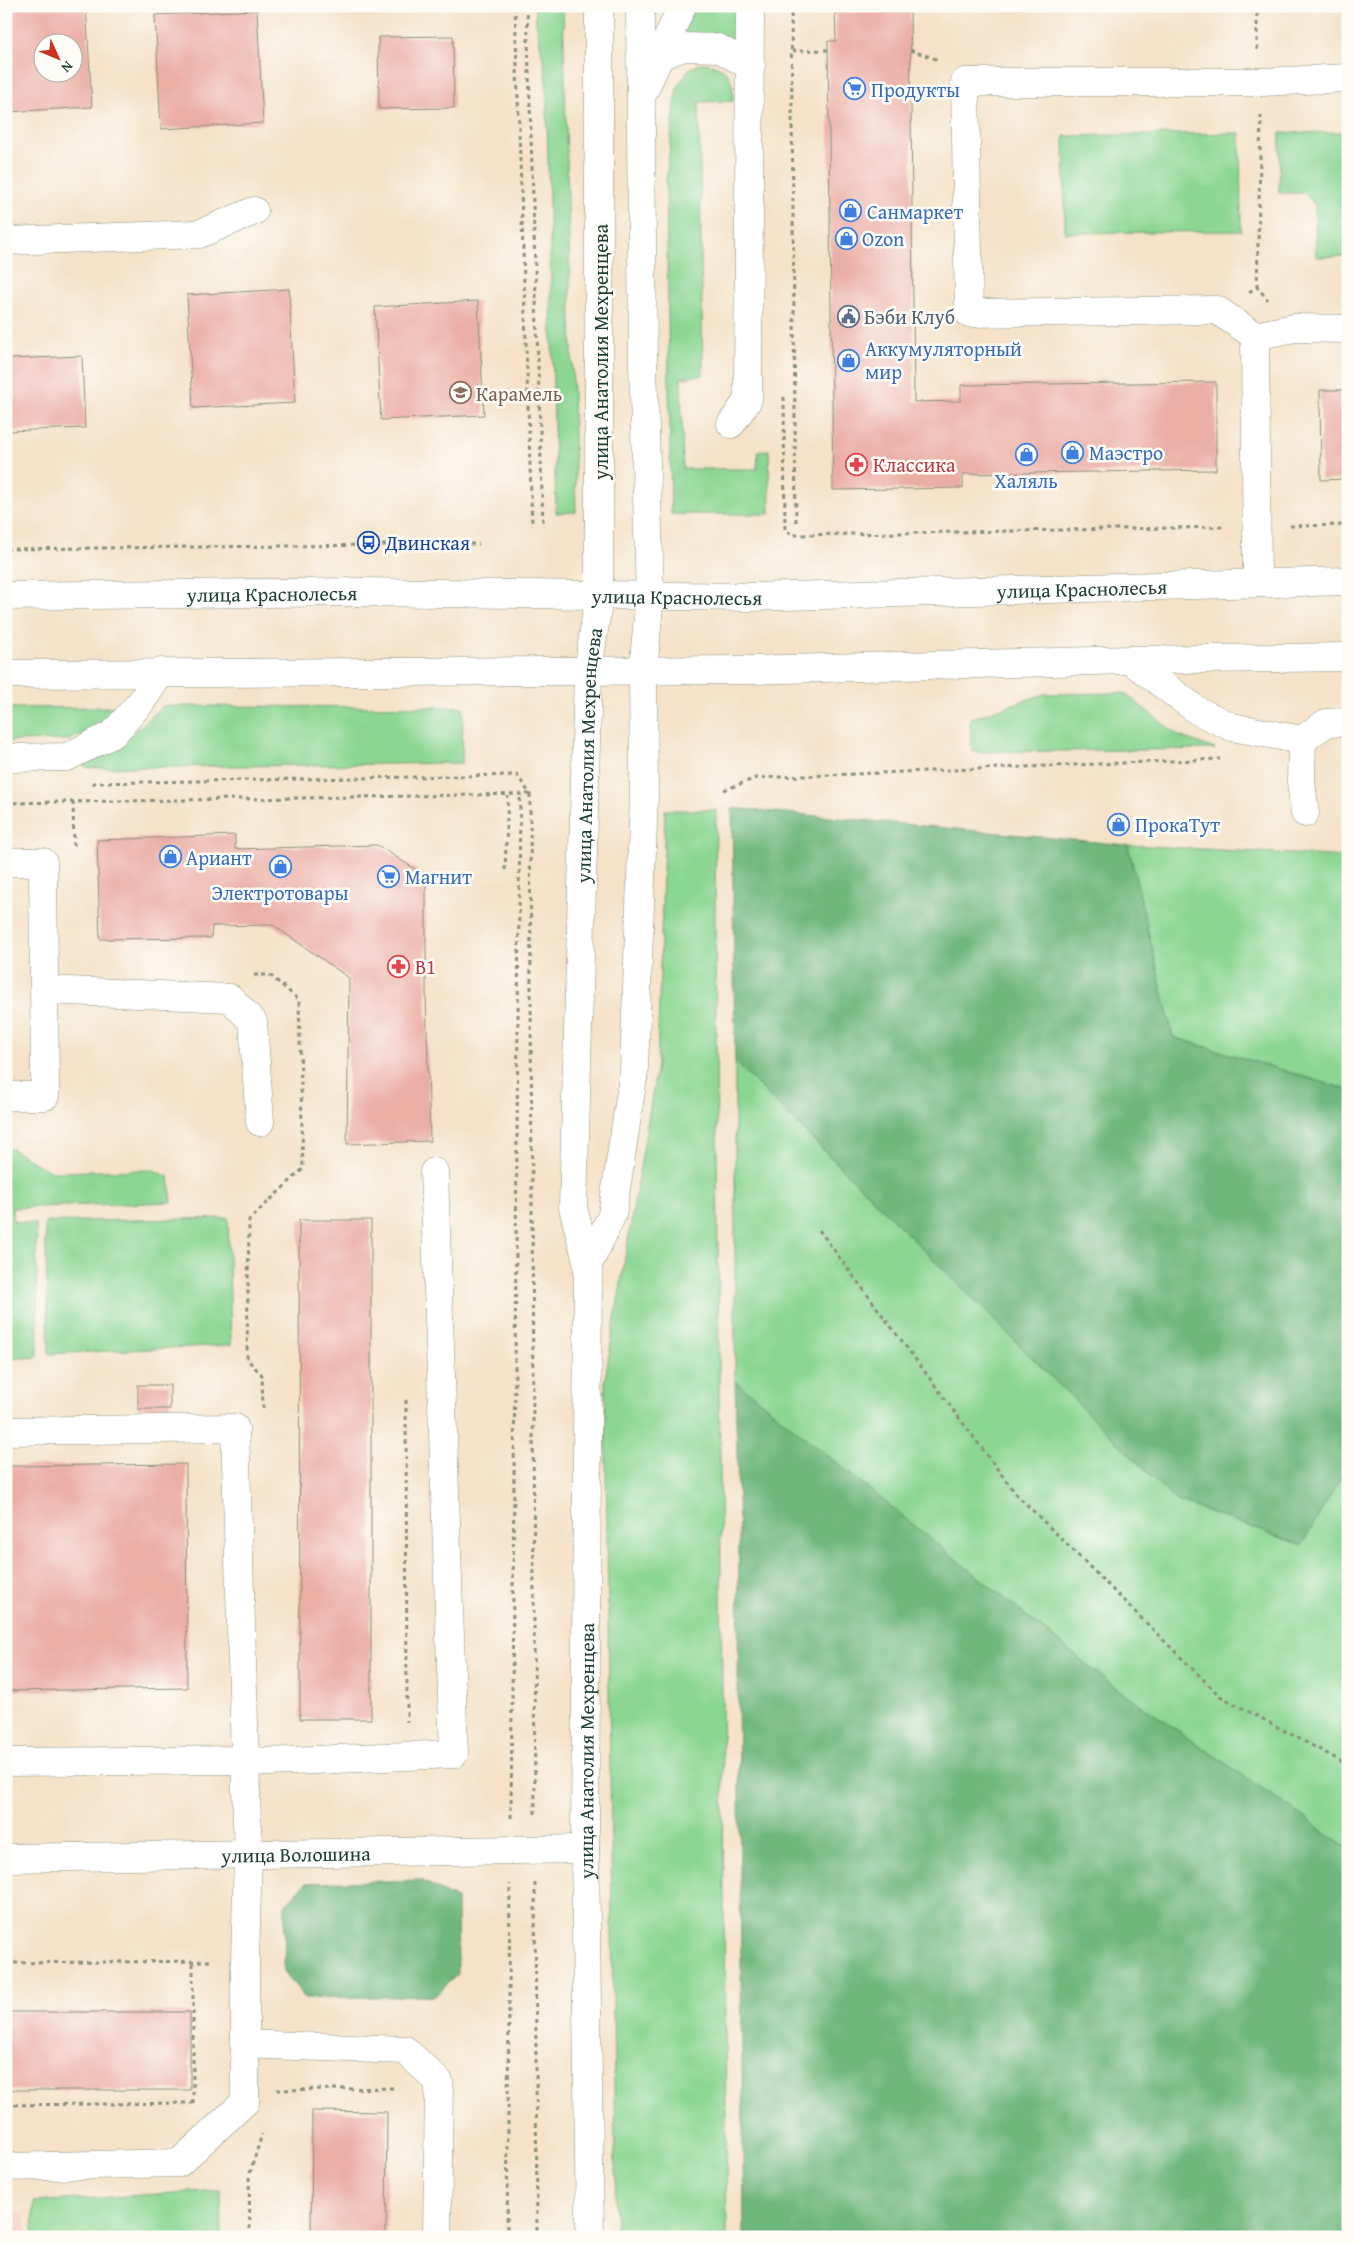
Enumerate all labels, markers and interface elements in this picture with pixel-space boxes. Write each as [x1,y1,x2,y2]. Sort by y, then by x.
north arrow [32,32,82,82]
text: N [56,57,78,78]
place label: Продукты [871,75,960,104]
supermarket icon: Продукты [843,77,867,101]
place label: Санмаркет [867,197,963,226]
shop icon: Санмаркет [839,199,863,223]
street label: улица Анатолия Мехренцева [586,224,615,481]
place label: Ozon [862,224,904,253]
shop icon: Ozon [834,226,858,250]
place label: Бэби Клуб [864,302,955,331]
public building icon: Бэби Клуб [836,304,860,328]
place label: Аккумуляторный мир [865,334,1022,386]
shop icon: Аккумуляторный мир [837,348,861,372]
place label: Карамель [476,379,562,408]
school or university icon: Карамель [448,381,472,405]
place label: Маэстро [1089,438,1163,467]
shop icon: Маэстро [1061,440,1085,464]
shop icon: Халяль [1014,442,1038,466]
place label: Классика [873,450,956,479]
pharmacy icon: Классика [845,452,869,476]
place label: Халяль [994,466,1058,495]
place label: Двинская [384,528,470,557]
bus stop icon: Двинская [357,530,381,554]
street label: улица Краснолесья [995,571,1168,605]
street label: улица Краснолесья [186,578,357,608]
street label: улица Краснолесья [590,580,763,612]
street label: улица Анатолия Мехренцева [568,625,609,885]
place label: ПрокаТут [1135,810,1220,839]
shop icon: ПрокаТут [1107,812,1131,836]
place label: Ариант [186,843,252,872]
shop icon: Ариант [158,845,182,869]
shop icon: Электротовары [268,854,292,878]
place label: Магнит [405,862,472,891]
supermarket icon: Магнит [377,864,401,888]
place label: Электротовары [212,878,348,907]
place label: B1 [415,952,436,981]
pharmacy icon: B1 [387,954,411,978]
street label: улица Анатолия Мехренцева [570,1622,601,1880]
street label: улица Волошина [220,1838,371,1869]

